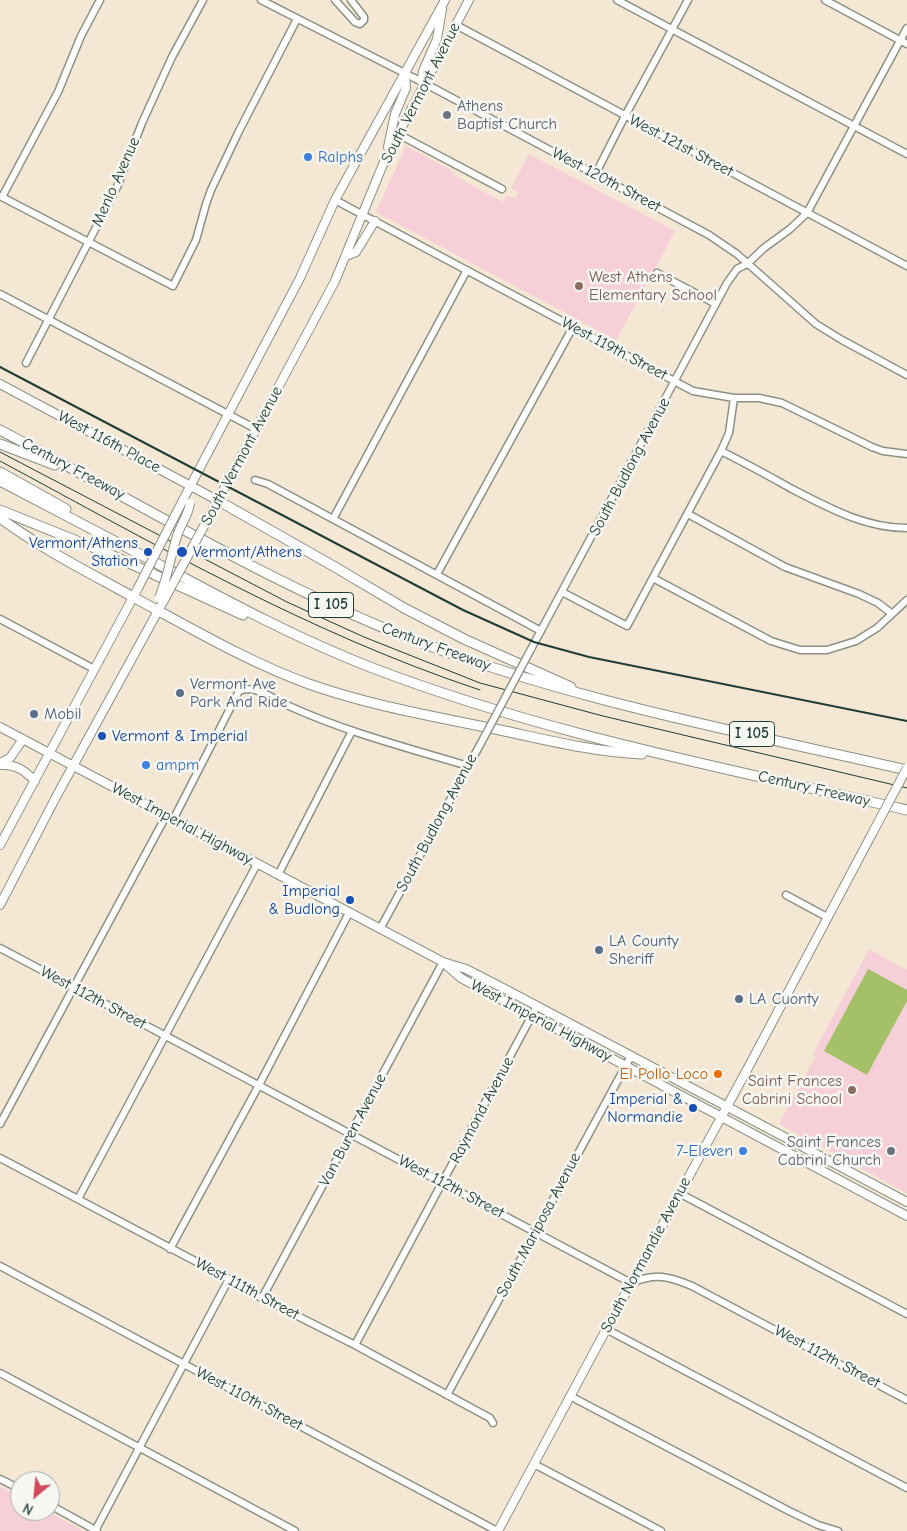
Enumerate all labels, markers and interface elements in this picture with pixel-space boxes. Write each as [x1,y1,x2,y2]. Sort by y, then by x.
street label: South Vermont Avenue [377,20,465,166]
place label: Athens Baptist Church [457,96,557,134]
marker: Athens Baptist Church [441,109,453,121]
street label: West 121st Street [626,111,736,181]
street label: Menlo Avenue [88,134,144,230]
street label: West 120th Street [548,143,664,217]
place label: Ralphs [318,147,363,167]
marker: Ralphs [302,151,314,163]
place label: West Athens Elementary School [589,267,717,305]
marker: West Athens Elementary School [573,280,585,292]
street label: West 119th Street [558,313,670,385]
street label: South Vermont Avenue [197,383,287,529]
street label: South Budlong Avenue [585,395,675,539]
street label: West 116th Place [54,407,164,477]
street label: Century Freeway [18,434,128,504]
place label: Vermont/Athens Station [29,533,138,571]
place label: Vermont/Athens [193,542,302,562]
marker: Vermont/Athens [175,545,189,559]
marker: Vermont/Athens Station [142,546,154,558]
road number: I 105 [308,592,354,618]
street label: Century Freeway [379,618,493,676]
place label: Vermont Ave Park And Ride [190,674,288,712]
marker: Vermont Ave Park And Ride [174,687,186,699]
place label: Mobil [44,704,82,724]
marker: Mobil [28,708,40,720]
road number: I 105 [730,722,774,746]
place label: Vermont & Imperial [112,726,248,746]
marker: Vermont & Imperial [96,730,108,742]
street label: South Budlong Avenue [392,751,482,895]
place label: ampm [156,755,199,775]
marker: ampm [140,759,152,771]
street label: Century Freeway [756,767,872,811]
street label: West Imperial Highway [108,779,256,869]
place label: Imperial & Budlong [268,881,340,919]
marker: Imperial & Budlong [344,894,356,906]
place label: LA County Sheriff [609,931,679,969]
marker: LA County Sheriff [593,944,605,956]
street label: West 112th Street [37,962,149,1034]
street label: West Imperial Highway [467,976,615,1066]
place label: LA Cuonty [749,989,819,1009]
marker: LA Cuonty [733,993,745,1005]
street label: Raymond Avenue [446,1053,518,1167]
place label: El Pollo Loco [620,1064,708,1084]
marker: El Pollo Loco [712,1068,724,1080]
street label: Van Buren Avenue [315,1070,391,1190]
place label: Saint Frances Cabrini School [742,1071,842,1109]
marker: Saint Frances Cabrini School [846,1084,858,1096]
place label: Imperial & Normandie [607,1089,683,1127]
marker: Imperial & Normandie [687,1102,699,1114]
place label: Saint Frances Cabrini Church [778,1132,881,1170]
place label: 7-Eleven [676,1141,733,1161]
marker: 7-Eleven [737,1145,749,1157]
marker: Saint Frances Cabrini Church [885,1145,897,1157]
street label: South Mariposa Avenue [493,1149,585,1301]
street label: West 112th Street [395,1151,507,1223]
street label: South Normandie Avenue [597,1174,695,1336]
street label: West 111th Street [192,1254,302,1324]
street label: West 112th Street [771,1321,883,1393]
street label: West 110th Street [192,1363,306,1435]
north arrow [10,1471,60,1521]
text: N [20,1499,36,1518]

